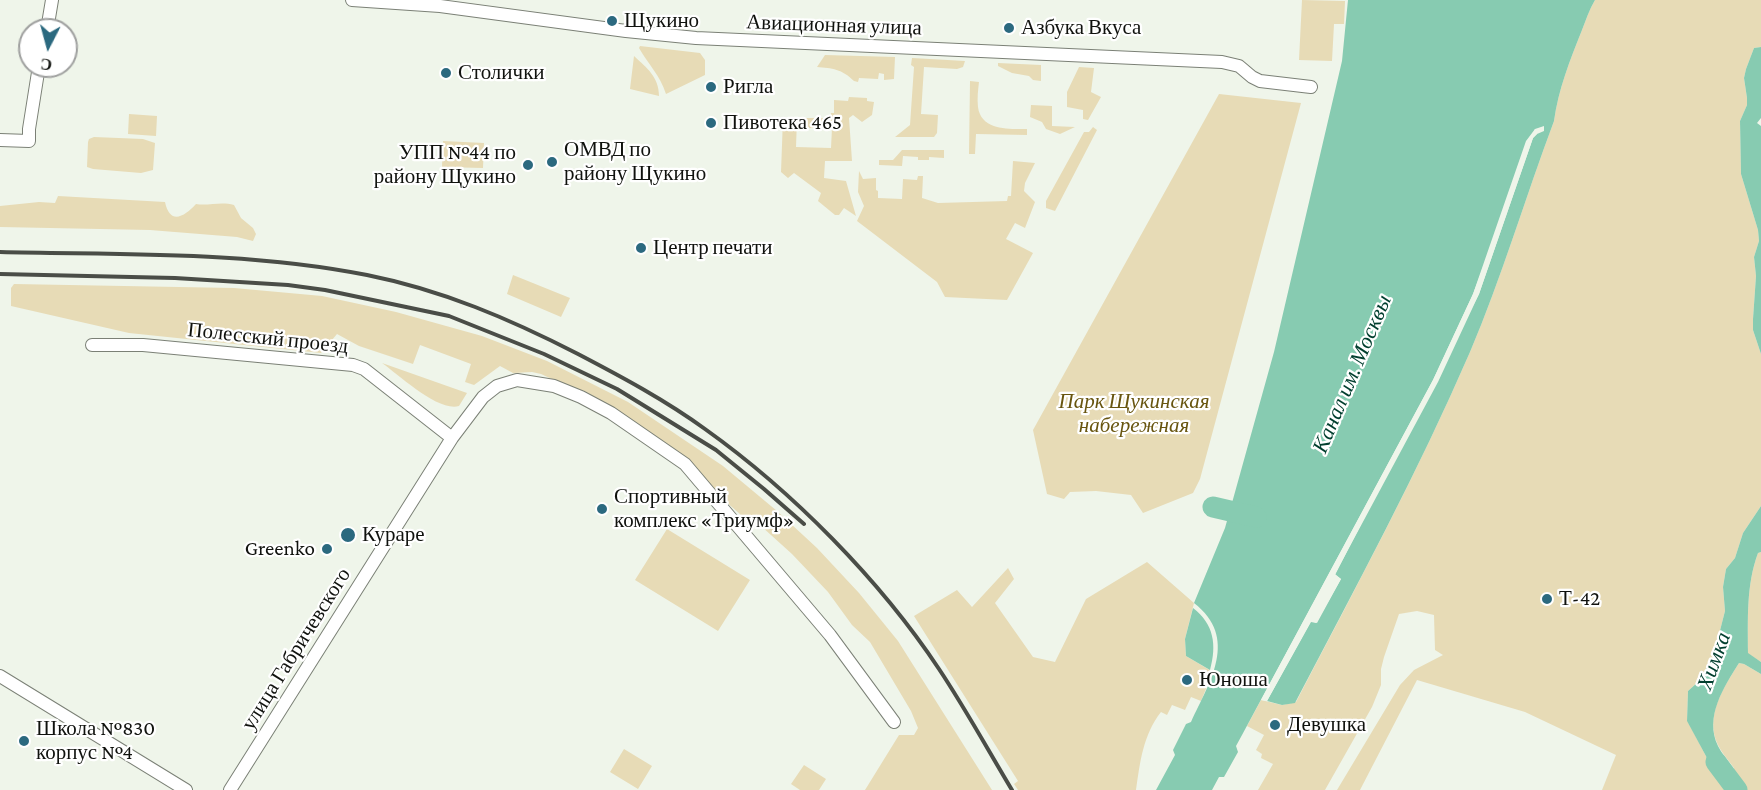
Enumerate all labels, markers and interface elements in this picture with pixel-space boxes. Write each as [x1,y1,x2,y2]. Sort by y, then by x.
place label: Щукино [624,8,699,34]
street label: Авиационная улица [746,9,922,41]
marker: Щукино [605,14,619,28]
place label: Азбука Вкуса [1021,15,1141,41]
north arrow [18,18,78,78]
marker: Азбука Вкуса [1002,21,1016,35]
text: С [40,55,53,73]
place label: Столички [458,60,545,86]
marker: Столички [439,66,453,80]
place label: Ригла [723,74,773,100]
marker: Ригла [704,80,718,94]
place label: Пивотека 465 [723,110,842,136]
marker: Пивотека 465 [704,116,718,130]
place label: ОМВД по району Щукино [564,137,706,187]
place label: УПП №44 по району Щукино [374,140,516,190]
marker: ОМВД по району Щукино [545,155,559,169]
marker: УПП №44 по району Щукино [521,158,535,172]
place label: Центр печати [653,235,772,261]
marker: Центр печати [634,241,648,255]
water label: Канал им. Москвы [1307,291,1397,457]
street label: Полесский проезд [186,317,350,359]
park label: Парк Щукинская набережная [1059,389,1209,439]
place label: Спортивный комплекс «Триумф» [614,484,794,534]
marker: Спортивный комплекс «Триумф» [595,502,609,516]
place label: Кураре [362,522,425,548]
marker: Кураре [339,526,357,544]
place label: Greenko [245,536,315,562]
marker: Greenko [320,542,334,556]
street label: улица Габричевского [236,563,356,735]
place label: Т-42 [1559,586,1600,612]
marker: Т-42 [1540,592,1554,606]
water label: Химка [1691,629,1737,693]
place label: Юноша [1199,667,1268,693]
marker: Юноша [1180,673,1194,687]
place label: Девушка [1287,712,1366,738]
place label: Школа №830 корпус №4 [36,716,155,766]
marker: Девушка [1268,718,1282,732]
marker: Школа №830 корпус №4 [17,734,31,748]

